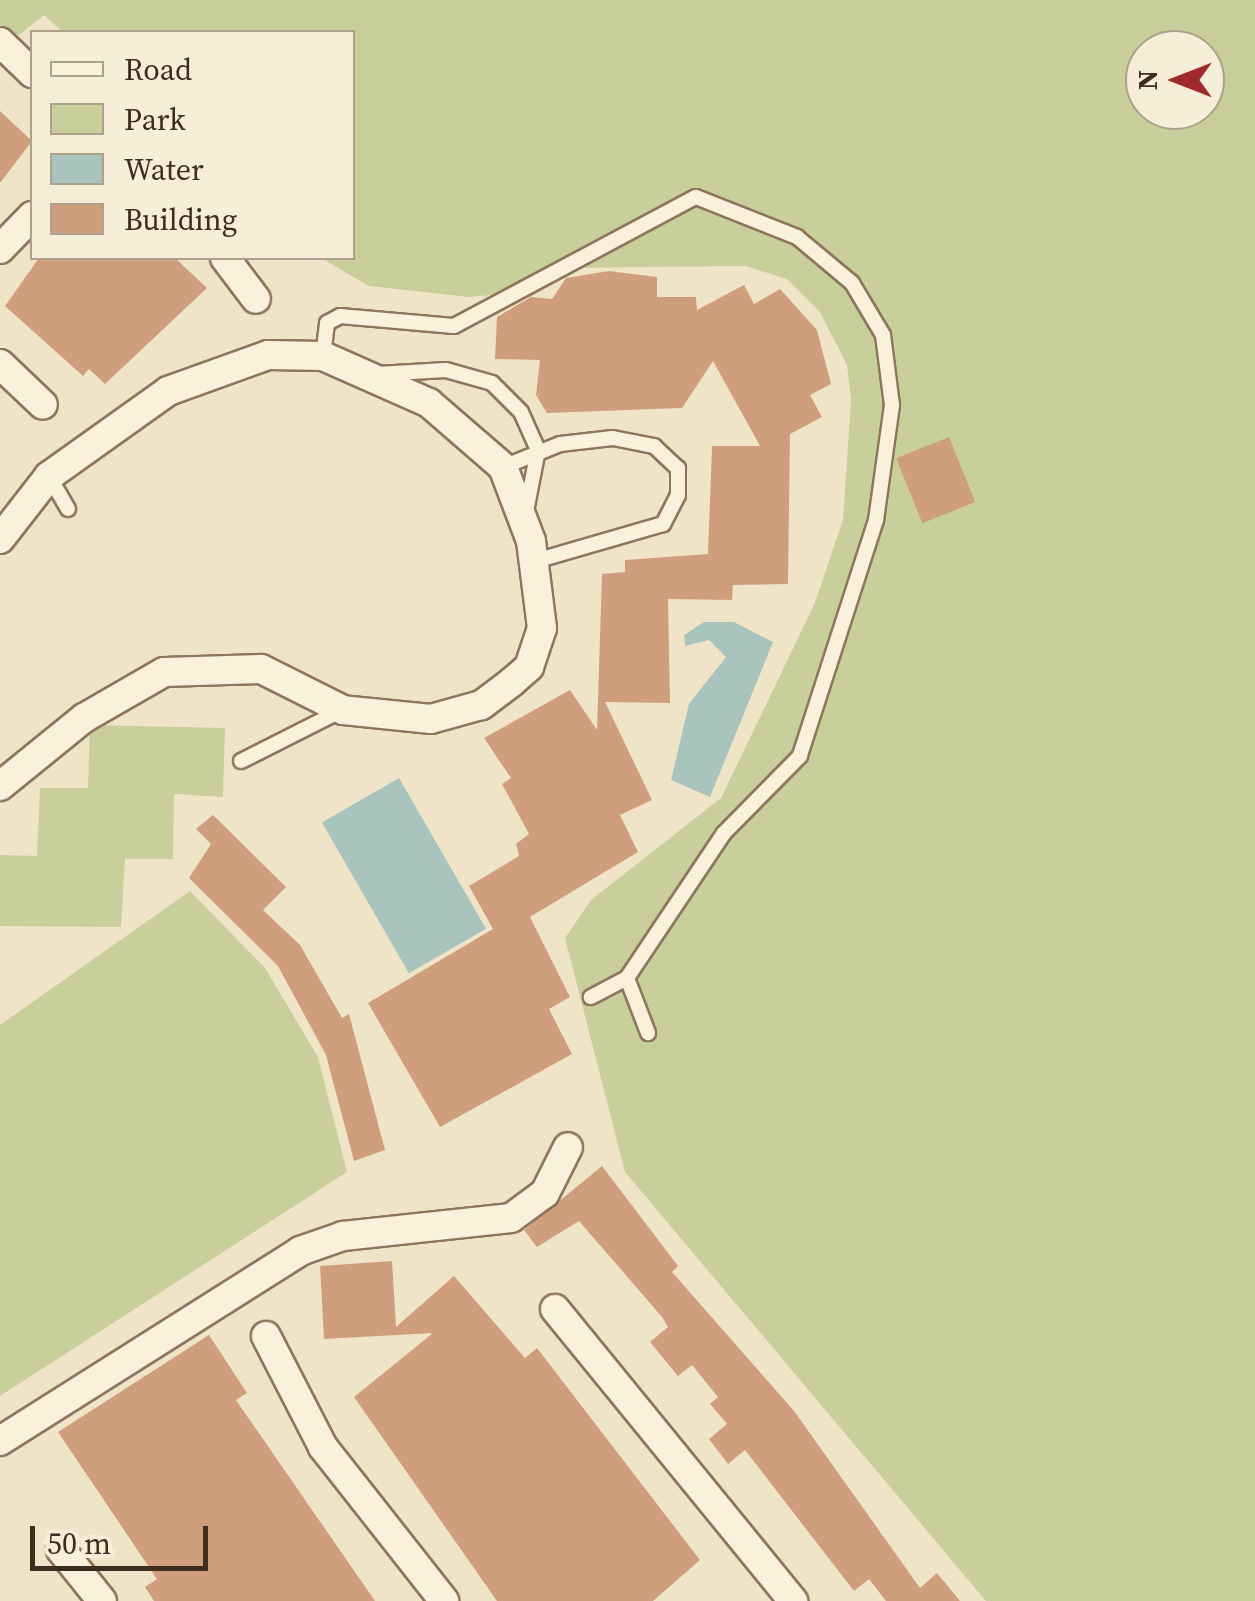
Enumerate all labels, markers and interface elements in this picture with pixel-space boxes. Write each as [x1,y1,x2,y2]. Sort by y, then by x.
legend [30,30,355,260]
north arrow [1125,30,1225,130]
text: Road [124,49,192,90]
text: N [1128,70,1166,90]
text: Park [124,99,186,140]
text: Water [124,149,204,190]
text: Building [124,199,237,240]
scale bar [35,1506,212,1568]
text: 50 m [47,1523,111,1564]

